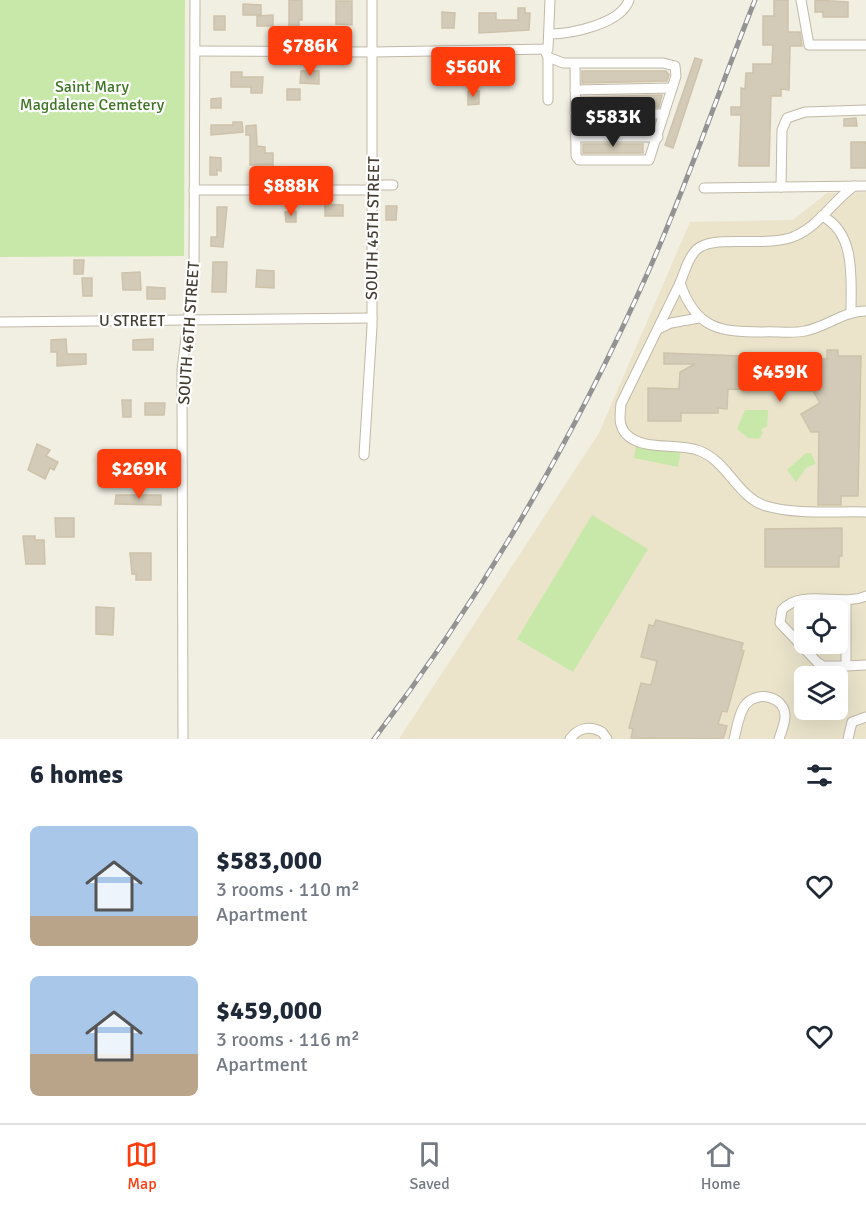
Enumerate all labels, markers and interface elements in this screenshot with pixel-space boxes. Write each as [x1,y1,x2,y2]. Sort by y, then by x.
pin: $786K [268,26,352,77]
text: $786K [282,33,338,58]
pin: $560K [431,47,515,98]
text: $560K [445,54,501,79]
park label: Saint Mary Magdalene Cemetery [20,77,165,115]
pin: $583K [571,97,655,148]
text: $583K [585,104,641,129]
street label: SOUTH 45TH STREET [362,156,384,300]
pin: $888K [249,166,333,217]
text: $888K [263,173,319,198]
street label: SOUTH 46TH STREET [174,261,204,405]
street label: U STREET [99,311,165,331]
pin: $459K [738,352,822,403]
text: $459K [752,359,808,384]
pin: $269K [97,449,181,500]
text: $269K [111,456,167,481]
map controls [794,600,848,720]
button: locate [794,600,848,654]
button: layers [794,666,848,720]
text: 6 homes [30,759,123,791]
icon: filters [803,759,836,792]
text: $583,000 [216,845,322,877]
icon: home [78,850,150,922]
icon: heart [803,870,836,903]
text: 3 rooms · 110 m² [216,877,360,902]
text: Apartment [216,902,308,927]
text: $459,000 [216,995,322,1027]
icon: home [78,1000,150,1072]
icon: heart [803,1020,836,1053]
text: 3 rooms · 116 m² [216,1027,360,1052]
text: Apartment [216,1052,308,1077]
tab: Map [125,1138,158,1194]
tab: Saved [409,1138,450,1194]
tab: Home [701,1138,741,1194]

